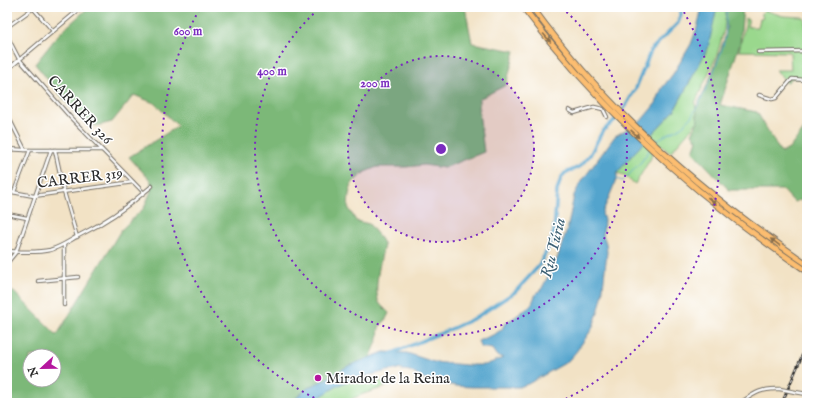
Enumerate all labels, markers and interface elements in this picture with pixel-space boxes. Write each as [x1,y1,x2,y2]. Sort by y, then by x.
text: 600 m [174,24,203,39]
one-way arrow [542,32,551,43]
text: 400 m [257,64,288,79]
street label: CARRER 326 [43,72,117,149]
text: 200 m [360,76,390,91]
one-way arrow [630,129,640,138]
centre of rings [434,142,448,156]
street label: CARRER 319 [36,163,124,193]
one-way arrow [706,197,717,205]
water label: Riu Túria [537,216,571,280]
one-way arrow [770,238,780,246]
north arrow [22,348,62,388]
text: N [25,364,42,379]
place label: Mirador de la Reina [326,369,450,388]
marker: Mirador de la Reina [313,373,323,383]

